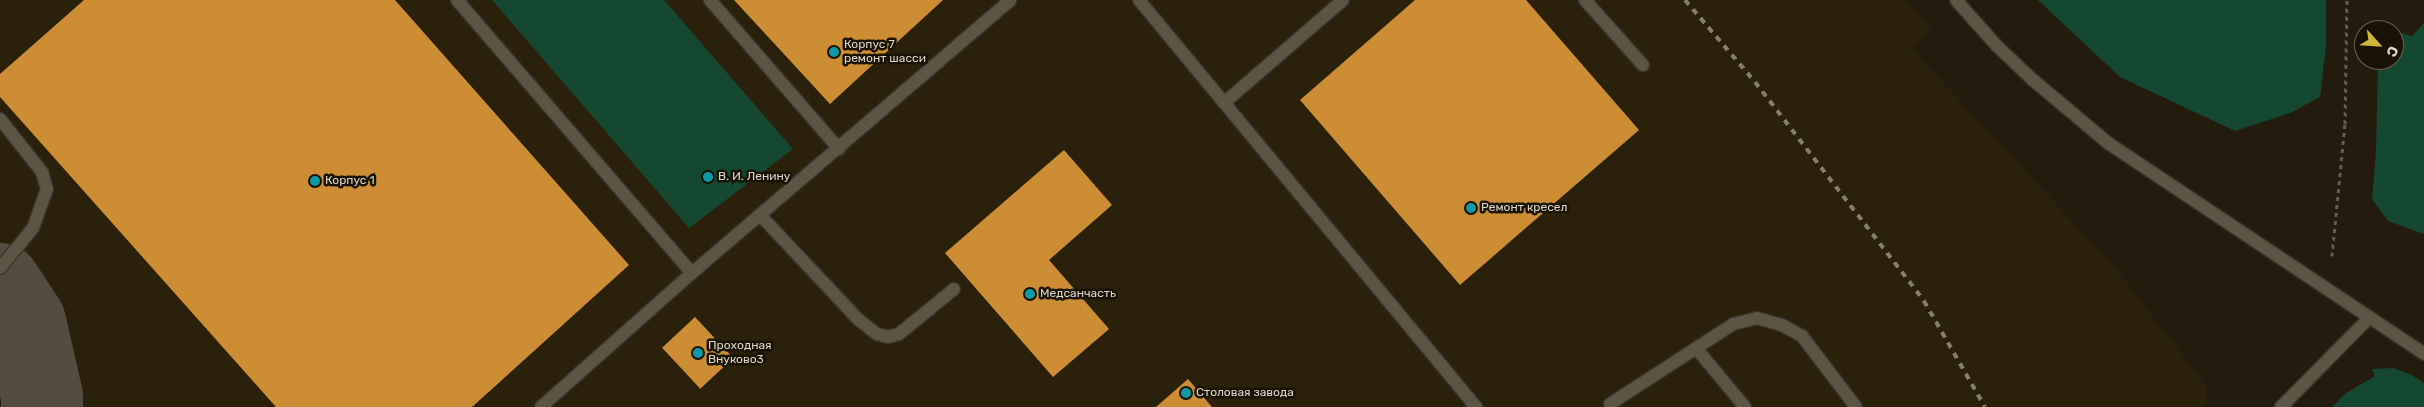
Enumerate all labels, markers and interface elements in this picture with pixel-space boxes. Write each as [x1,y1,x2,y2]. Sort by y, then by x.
north arrow [2354,20,2404,70]
place label: Корпус 7 ремонт шасси [844,38,926,66]
text: С [2382,43,2402,59]
marker: Корпус 7 ремонт шасси [828,46,840,58]
place label: В. И. Ленину [718,170,790,184]
marker: В. И. Ленину [702,171,714,183]
place label: Корпус 1 [325,174,375,188]
marker: Корпус 1 [309,175,321,187]
place label: Ремонт кресел [1481,201,1567,215]
marker: Ремонт кресел [1465,202,1477,214]
place label: Медсанчасть [1040,287,1116,301]
marker: Медсанчасть [1024,288,1036,300]
place label: Проходная Внуково3 [708,339,772,367]
marker: Проходная Внуково3 [692,347,704,359]
place label: Столовая завода [1196,386,1294,400]
marker: Столовая завода [1180,387,1192,399]

